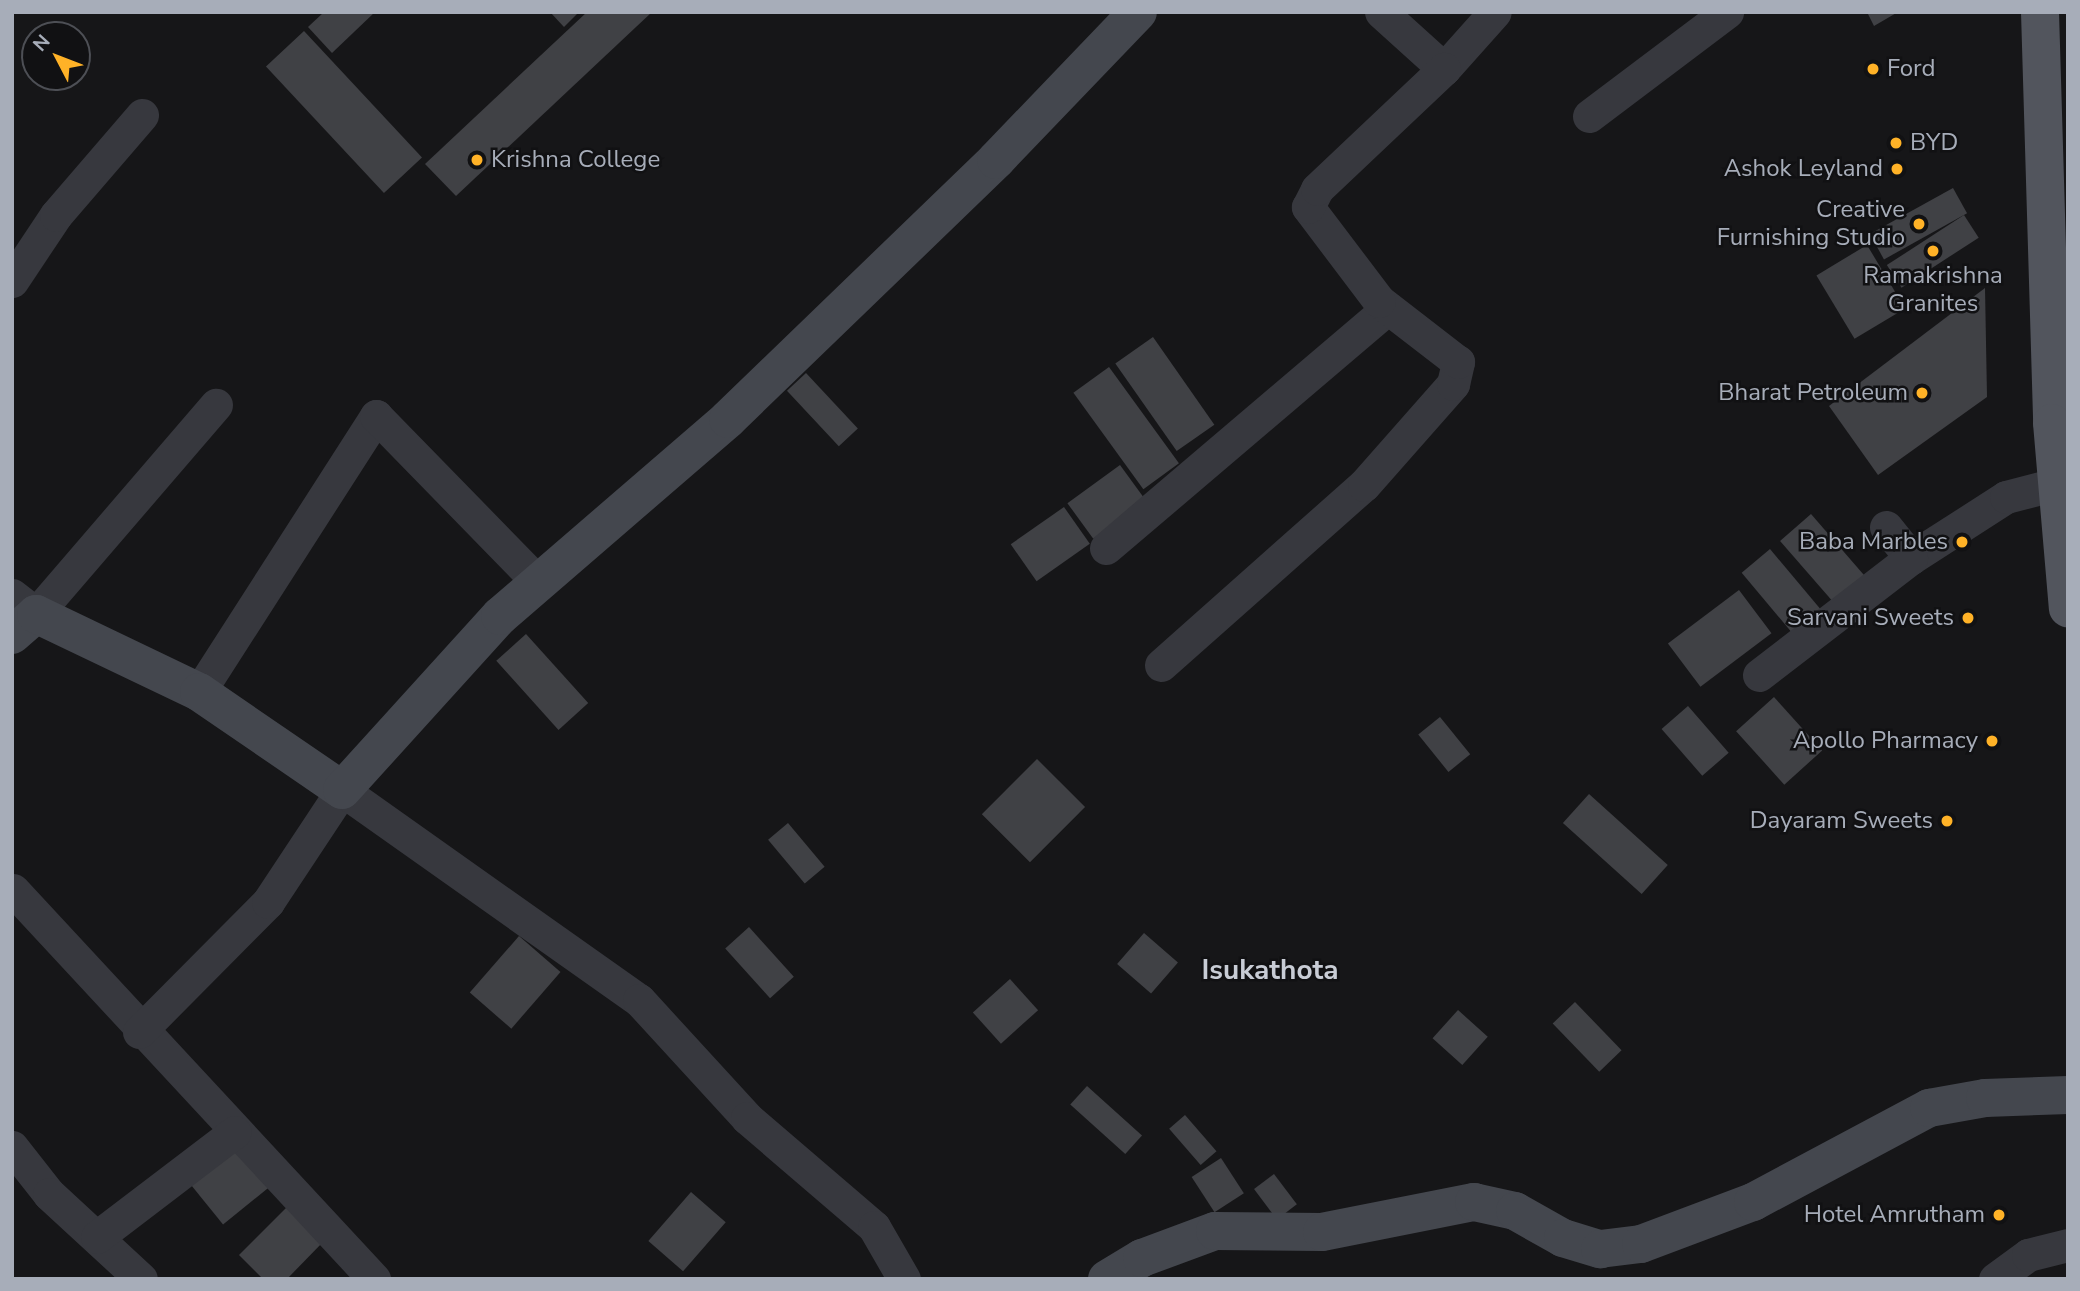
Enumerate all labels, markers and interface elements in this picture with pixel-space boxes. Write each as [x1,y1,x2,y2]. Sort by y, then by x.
north arrow [21,21,91,91]
text: N [27,29,56,57]
place label: Ford [1887,55,1935,83]
marker: Ford [1865,61,1881,77]
place label: BYD [1910,129,1958,157]
marker: BYD [1888,135,1904,151]
place label: Krishna College [491,146,660,174]
marker: Krishna College [469,152,485,168]
place label: Ashok Leyland [1724,155,1883,183]
marker: Ashok Leyland [1889,161,1905,177]
place label: Creative Furnishing Studio [1717,196,1905,252]
marker: Creative Furnishing Studio [1911,216,1927,232]
marker: Ramakrishna Granites [1925,243,1941,259]
place label: Ramakrishna Granites [1863,262,2003,318]
place label: Bharat Petroleum [1718,379,1908,407]
marker: Bharat Petroleum [1914,385,1930,401]
place label: Baba Marbles [1799,528,1948,556]
marker: Baba Marbles [1954,534,1970,550]
place label: Sarvani Sweets [1787,604,1954,632]
marker: Sarvani Sweets [1960,610,1976,626]
place label: Apollo Pharmacy [1793,727,1978,755]
marker: Apollo Pharmacy [1984,733,2000,749]
place label: Dayaram Sweets [1750,807,1933,835]
marker: Dayaram Sweets [1939,813,1955,829]
district label: Isukathota [1201,953,1339,987]
place label: Hotel Amrutham [1804,1201,1985,1229]
marker: Hotel Amrutham [1991,1207,2007,1223]

